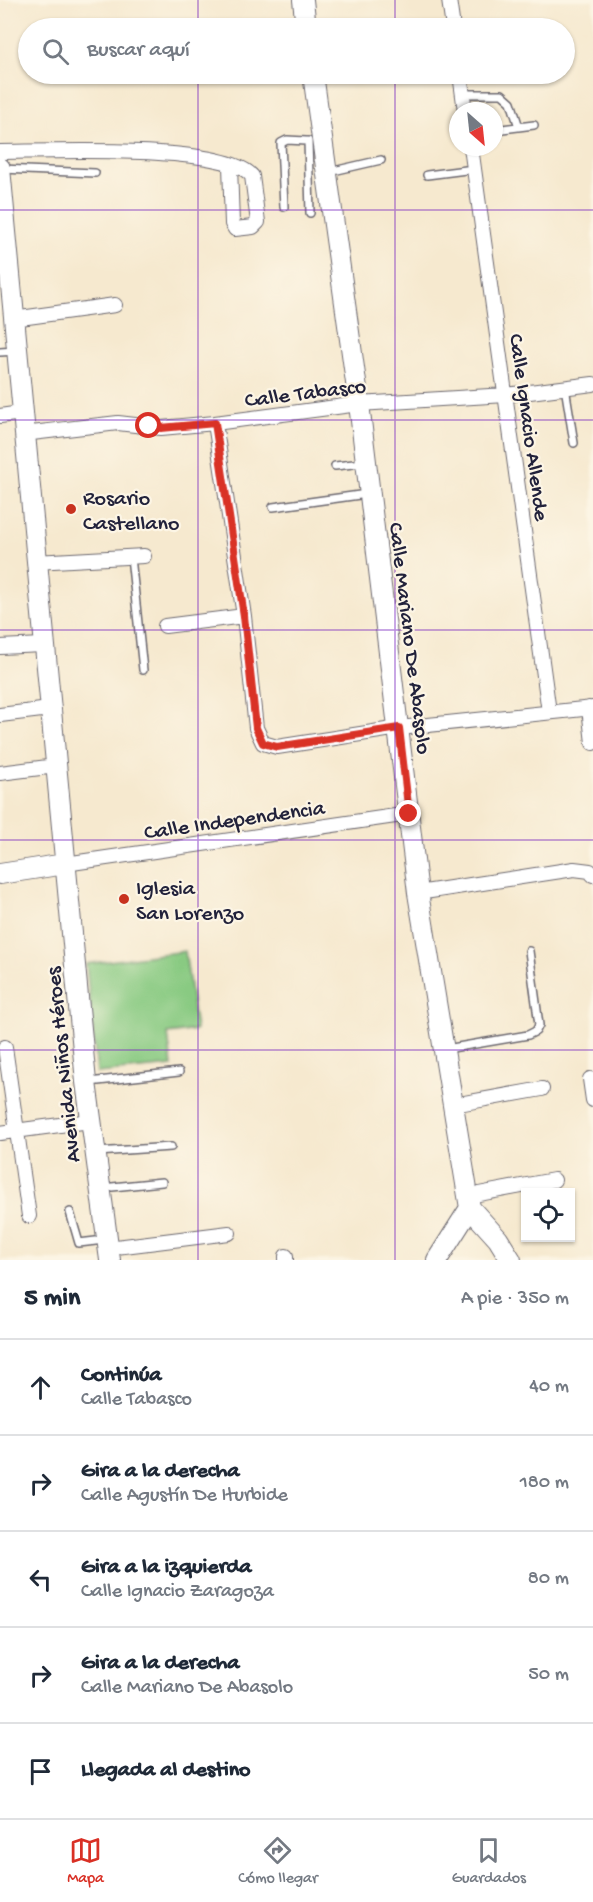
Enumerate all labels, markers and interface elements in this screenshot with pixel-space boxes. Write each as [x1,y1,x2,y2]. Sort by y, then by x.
search box [18,18,575,84]
icon: search [39,35,72,68]
text: Buscar aquí [87,38,190,64]
north arrow [449,102,503,156]
street label: Calle Ignacio Allende [501,332,553,523]
street label: Calle Tabasco [243,375,368,415]
route start [135,412,161,438]
place label: Rosario Castellano [83,487,179,538]
marker: Rosario Castellano [64,502,78,516]
street label: Calle Mariano De Abasolo [381,521,435,756]
street label: Calle Independencia [143,796,327,848]
route end [395,800,421,826]
place label: Iglesia San Lorenzo [136,877,244,928]
marker: Iglesia San Lorenzo [117,892,131,906]
street label: Avenida Niños Héroes [42,965,88,1164]
map controls [521,1188,575,1242]
button: locate [521,1188,575,1242]
text: 5 min [24,1284,80,1315]
text: A pie · 350 m [461,1288,569,1311]
text: Continúa [81,1363,162,1389]
icon: ahead [24,1371,57,1404]
text: 40 m [529,1376,569,1399]
text: Calle Tabasco [81,1389,192,1412]
text: Gira a la derecha [81,1459,239,1485]
icon: right [24,1467,57,1500]
text: 180 m [520,1472,569,1495]
text: Calle Agustín De Iturbide [81,1485,288,1508]
text: Gira a la izquierda [81,1555,252,1581]
icon: left [24,1563,57,1596]
text: 80 m [528,1568,569,1591]
text: Calle Ignacio Zaragoza [81,1581,274,1604]
text: Gira a la derecha [81,1651,239,1677]
icon: right [24,1659,57,1692]
text: 50 m [528,1664,569,1687]
text: Calle Mariano De Abasolo [81,1677,293,1700]
icon: arrive [24,1755,57,1788]
text: Llegada al destino [81,1758,251,1784]
tab: Mapa [67,1834,104,1889]
tab: Cómo llegar [238,1834,318,1889]
tab: Guardados [452,1834,526,1889]

